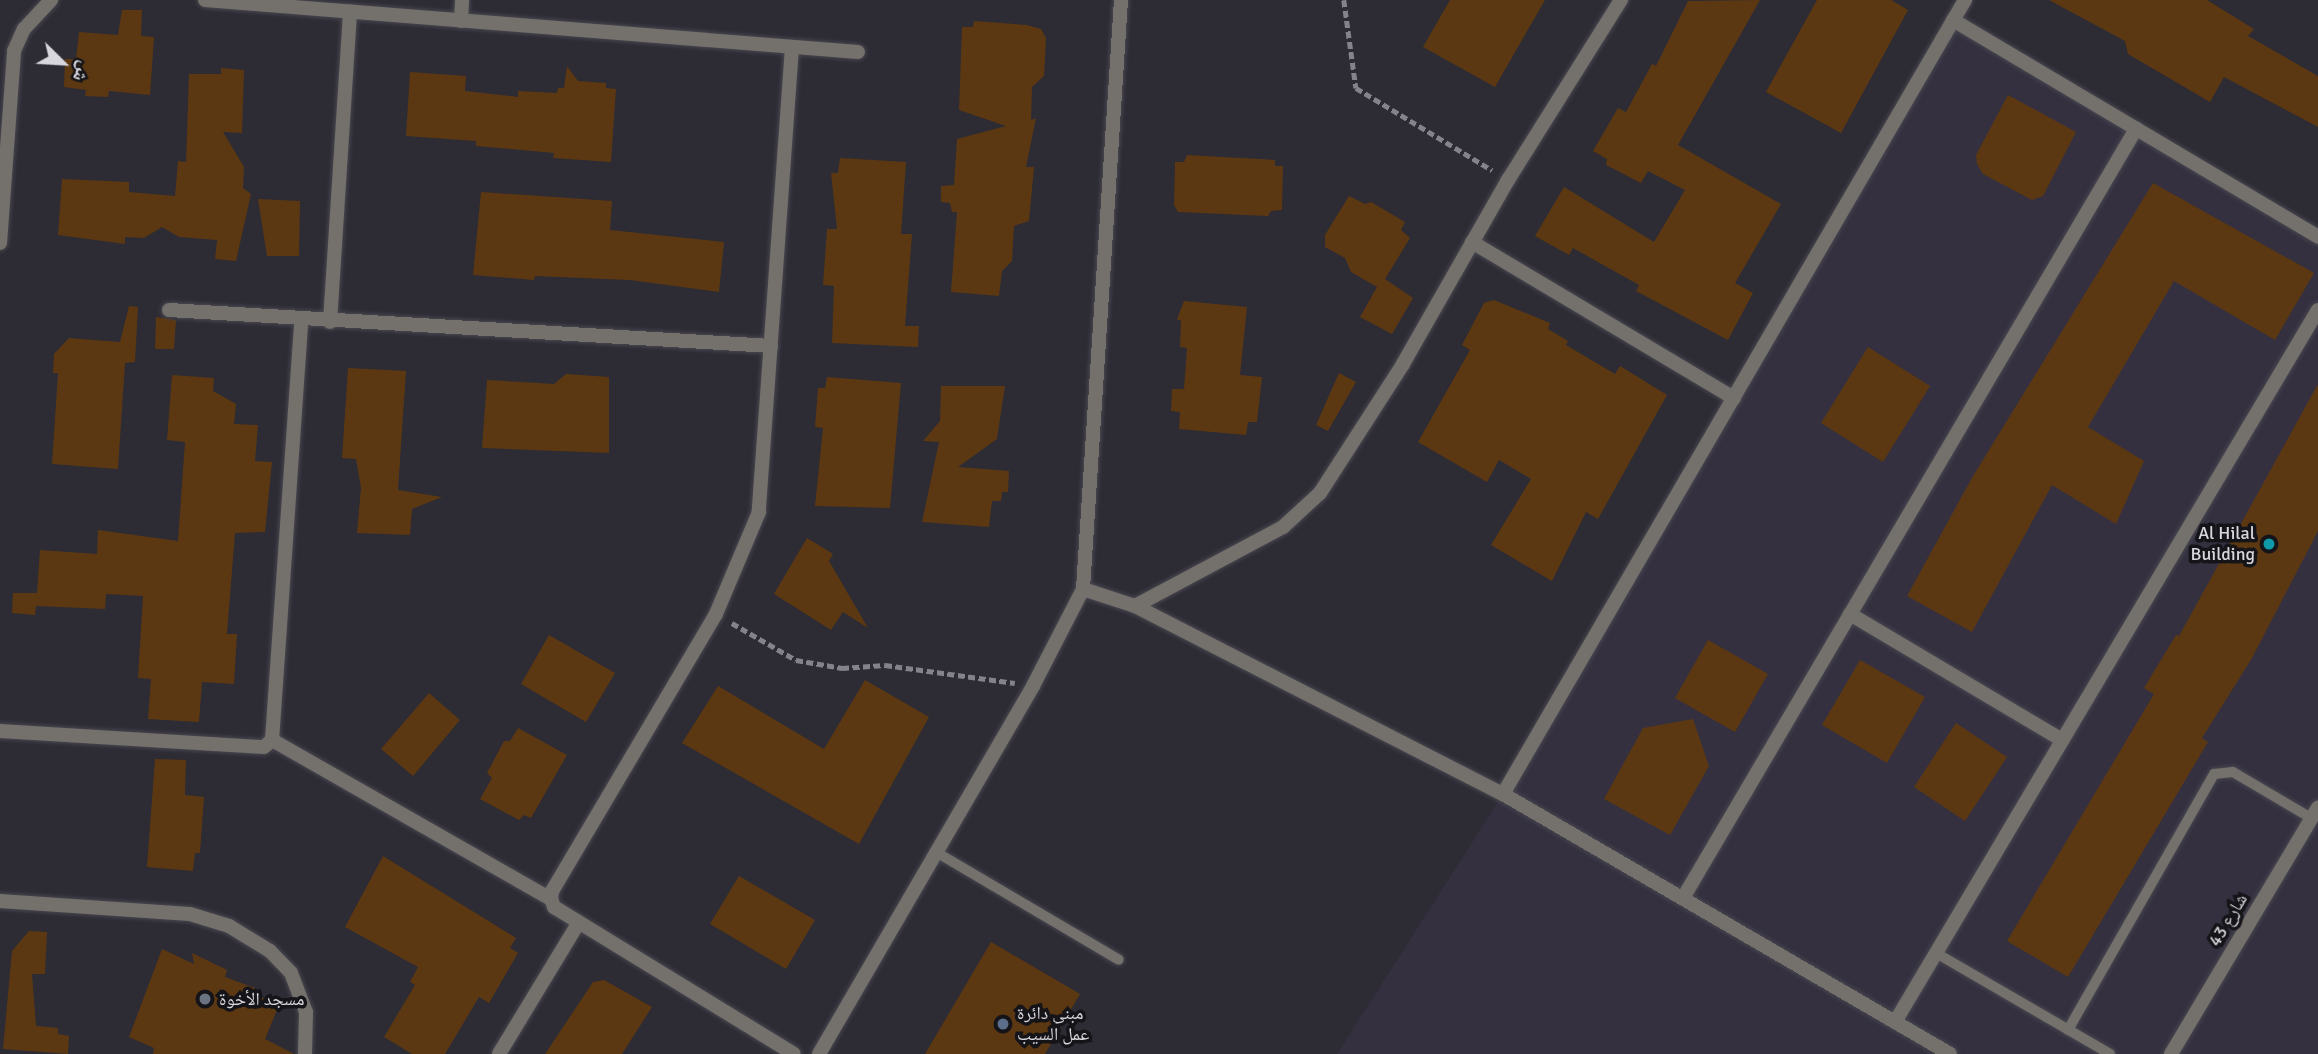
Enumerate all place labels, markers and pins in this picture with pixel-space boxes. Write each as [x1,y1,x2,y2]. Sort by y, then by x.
place label: Al Hilal Building [2191,523,2255,566]
marker: Al Hilal Building [2261,536,2277,552]
place label: مسجد الأخوة [219,988,304,1010]
marker: مسجد الأخوة [197,991,213,1007]
place label: مبنى دائرة عمل السيب [1017,1003,1089,1046]
marker: مبنى دائرة عمل السيب [995,1016,1011,1032]

